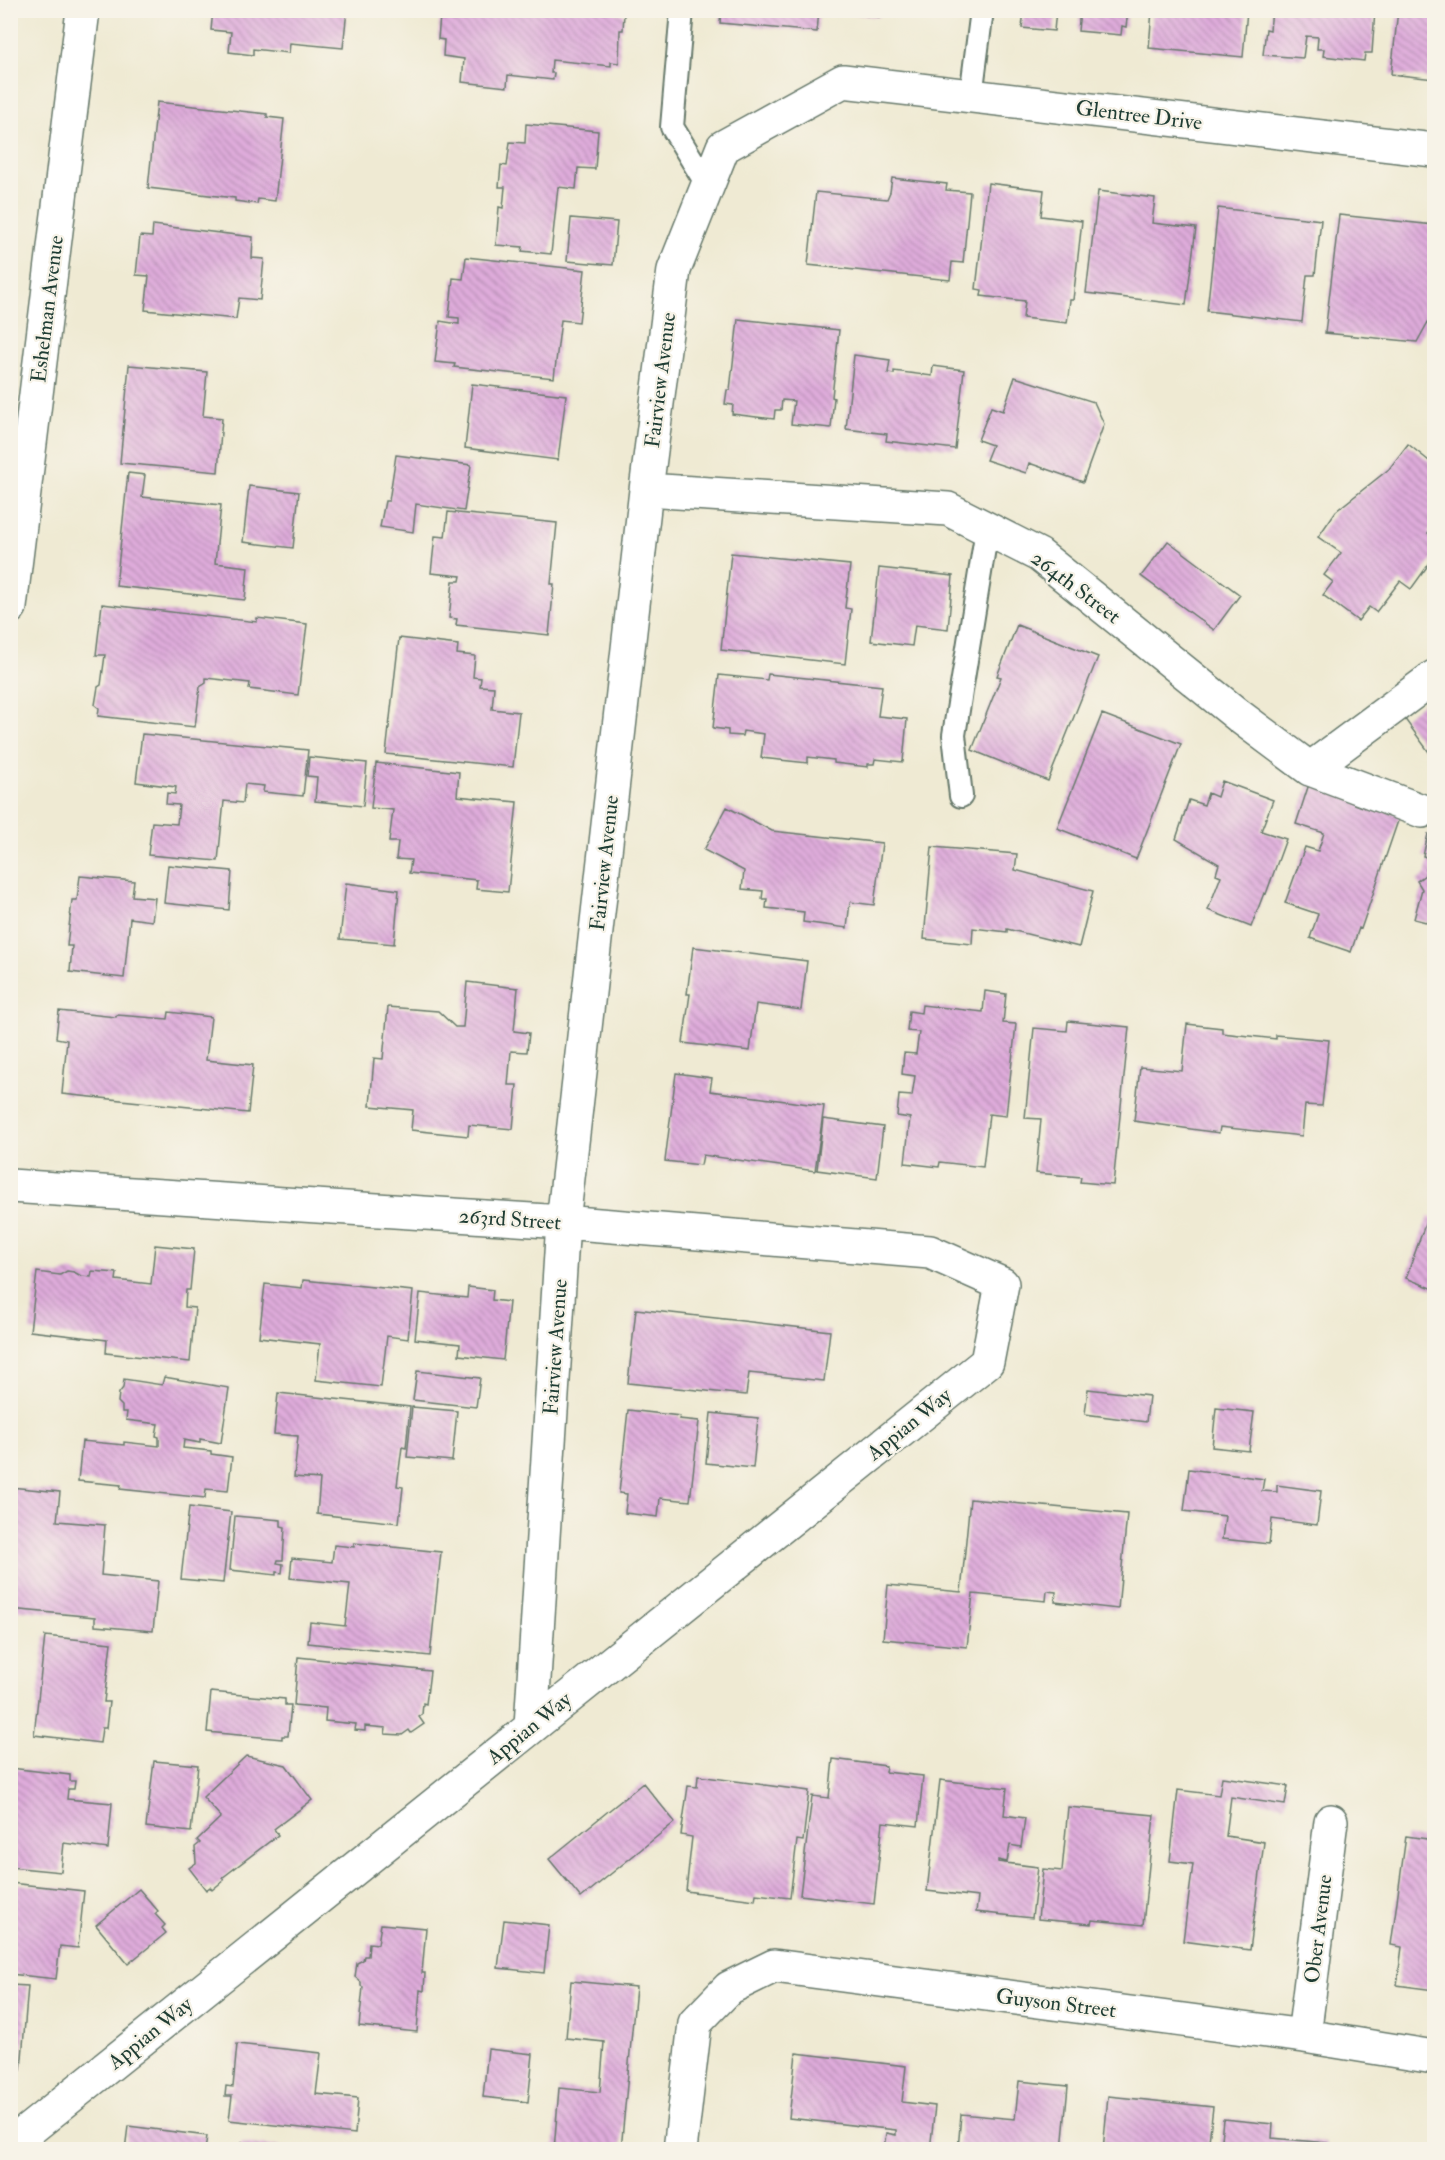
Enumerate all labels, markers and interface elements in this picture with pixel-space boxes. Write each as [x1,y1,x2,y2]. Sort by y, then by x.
street label: Glentree Drive [1074,94,1204,137]
street label: Eshelman Avenue [25,234,70,384]
street label: Fairview Avenue [639,311,682,449]
street label: 264th Street [1025,545,1126,630]
street label: Fairview Avenue [584,794,625,932]
street label: 263rd Street [458,1202,562,1237]
street label: Fairview Avenue [537,1278,574,1416]
street label: Appian Way [861,1382,958,1467]
street label: Appian Way [481,1686,578,1771]
street label: Ober Avenue [1298,1873,1339,1985]
street label: Guyson Street [994,1983,1118,2024]
street label: Appian Way [102,1991,199,2076]

